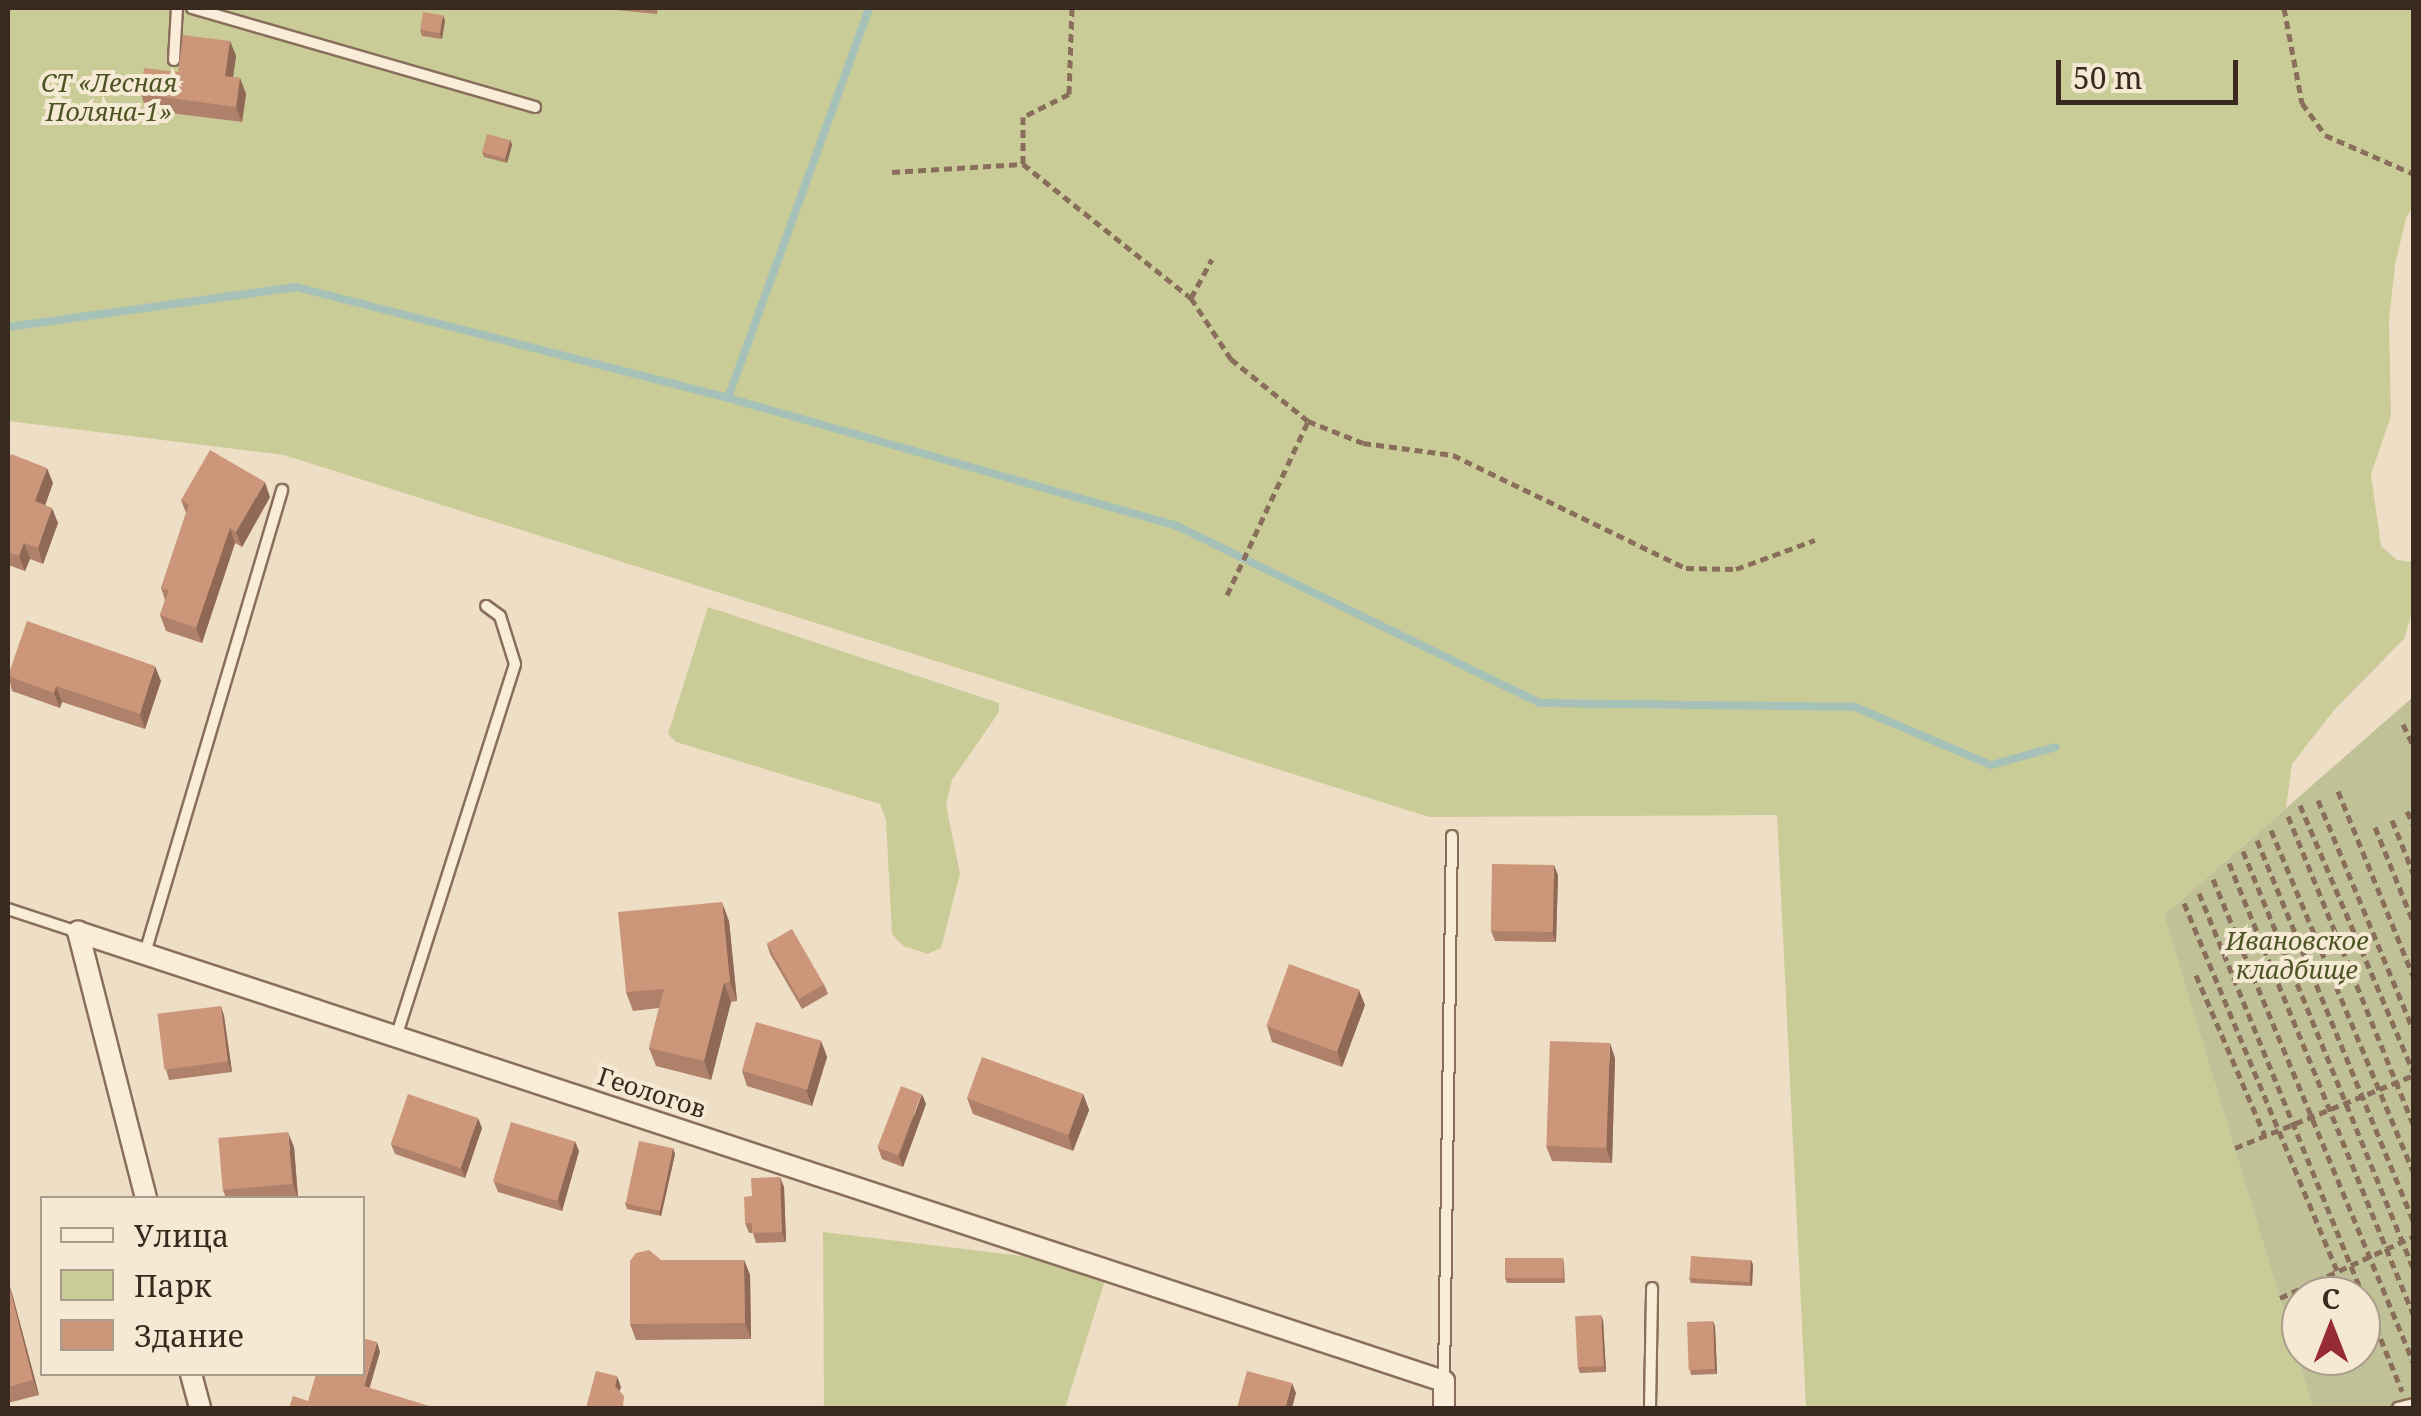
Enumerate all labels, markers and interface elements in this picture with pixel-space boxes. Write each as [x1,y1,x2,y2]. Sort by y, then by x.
scale bar [2061,40,2244,102]
text: 50 m [2073,57,2143,98]
park label: СТ «Лесная Поляна-1» [41,68,177,127]
park label: Ивановское кладбище [2225,926,2369,985]
street label: Геологов [594,1060,710,1124]
legend [40,1196,365,1376]
text: Улица [134,1215,229,1256]
text: Парк [134,1265,212,1306]
north arrow [2281,1276,2381,1376]
text: С [2322,1279,2340,1317]
text: Здание [134,1315,244,1356]

